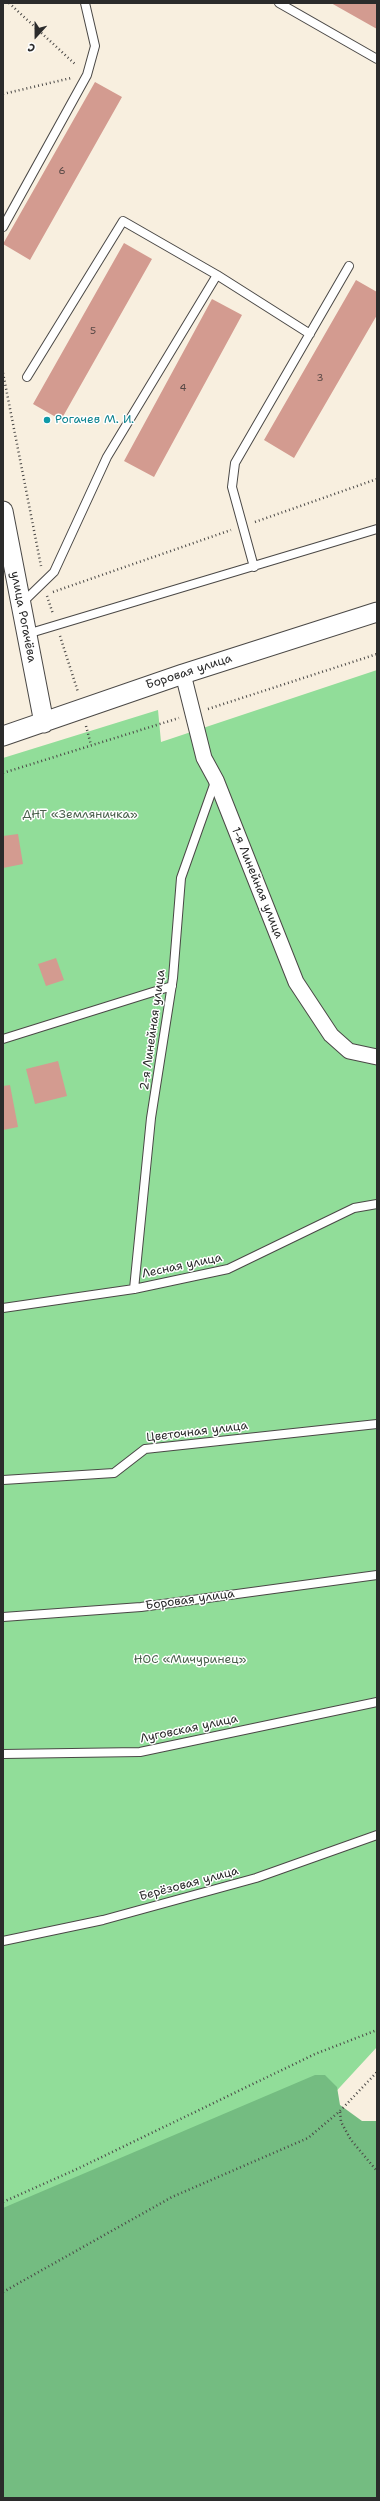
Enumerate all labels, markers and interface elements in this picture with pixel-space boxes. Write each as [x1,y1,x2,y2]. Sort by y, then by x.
north arrow [16,16,56,56]
text: С [26,39,37,56]
house number: 6 [59,165,65,177]
house number: 5 [90,325,96,337]
house number: 3 [317,372,323,384]
house number: 4 [180,382,186,394]
place label: Рогачев М. И. [55,413,134,427]
marker: Рогачев М. И. [42,415,52,425]
street label: улица Рогачёва [7,570,39,664]
street label: Боровая улица [144,651,234,693]
park label: ДНТ «Земляничка» [22,808,138,822]
street label: 1-я Линейная улица [228,825,286,941]
street label: 2-я Линейная улица [137,969,169,1091]
street label: Лесная улица [141,1250,223,1282]
street label: Цветочная улица [145,1419,249,1445]
street label: Боровая улица [145,1587,235,1613]
park label: НОС «Мичуринец» [134,1653,246,1667]
street label: Луговская улица [139,1712,239,1746]
street label: Берёзовая улица [138,1864,240,1904]

